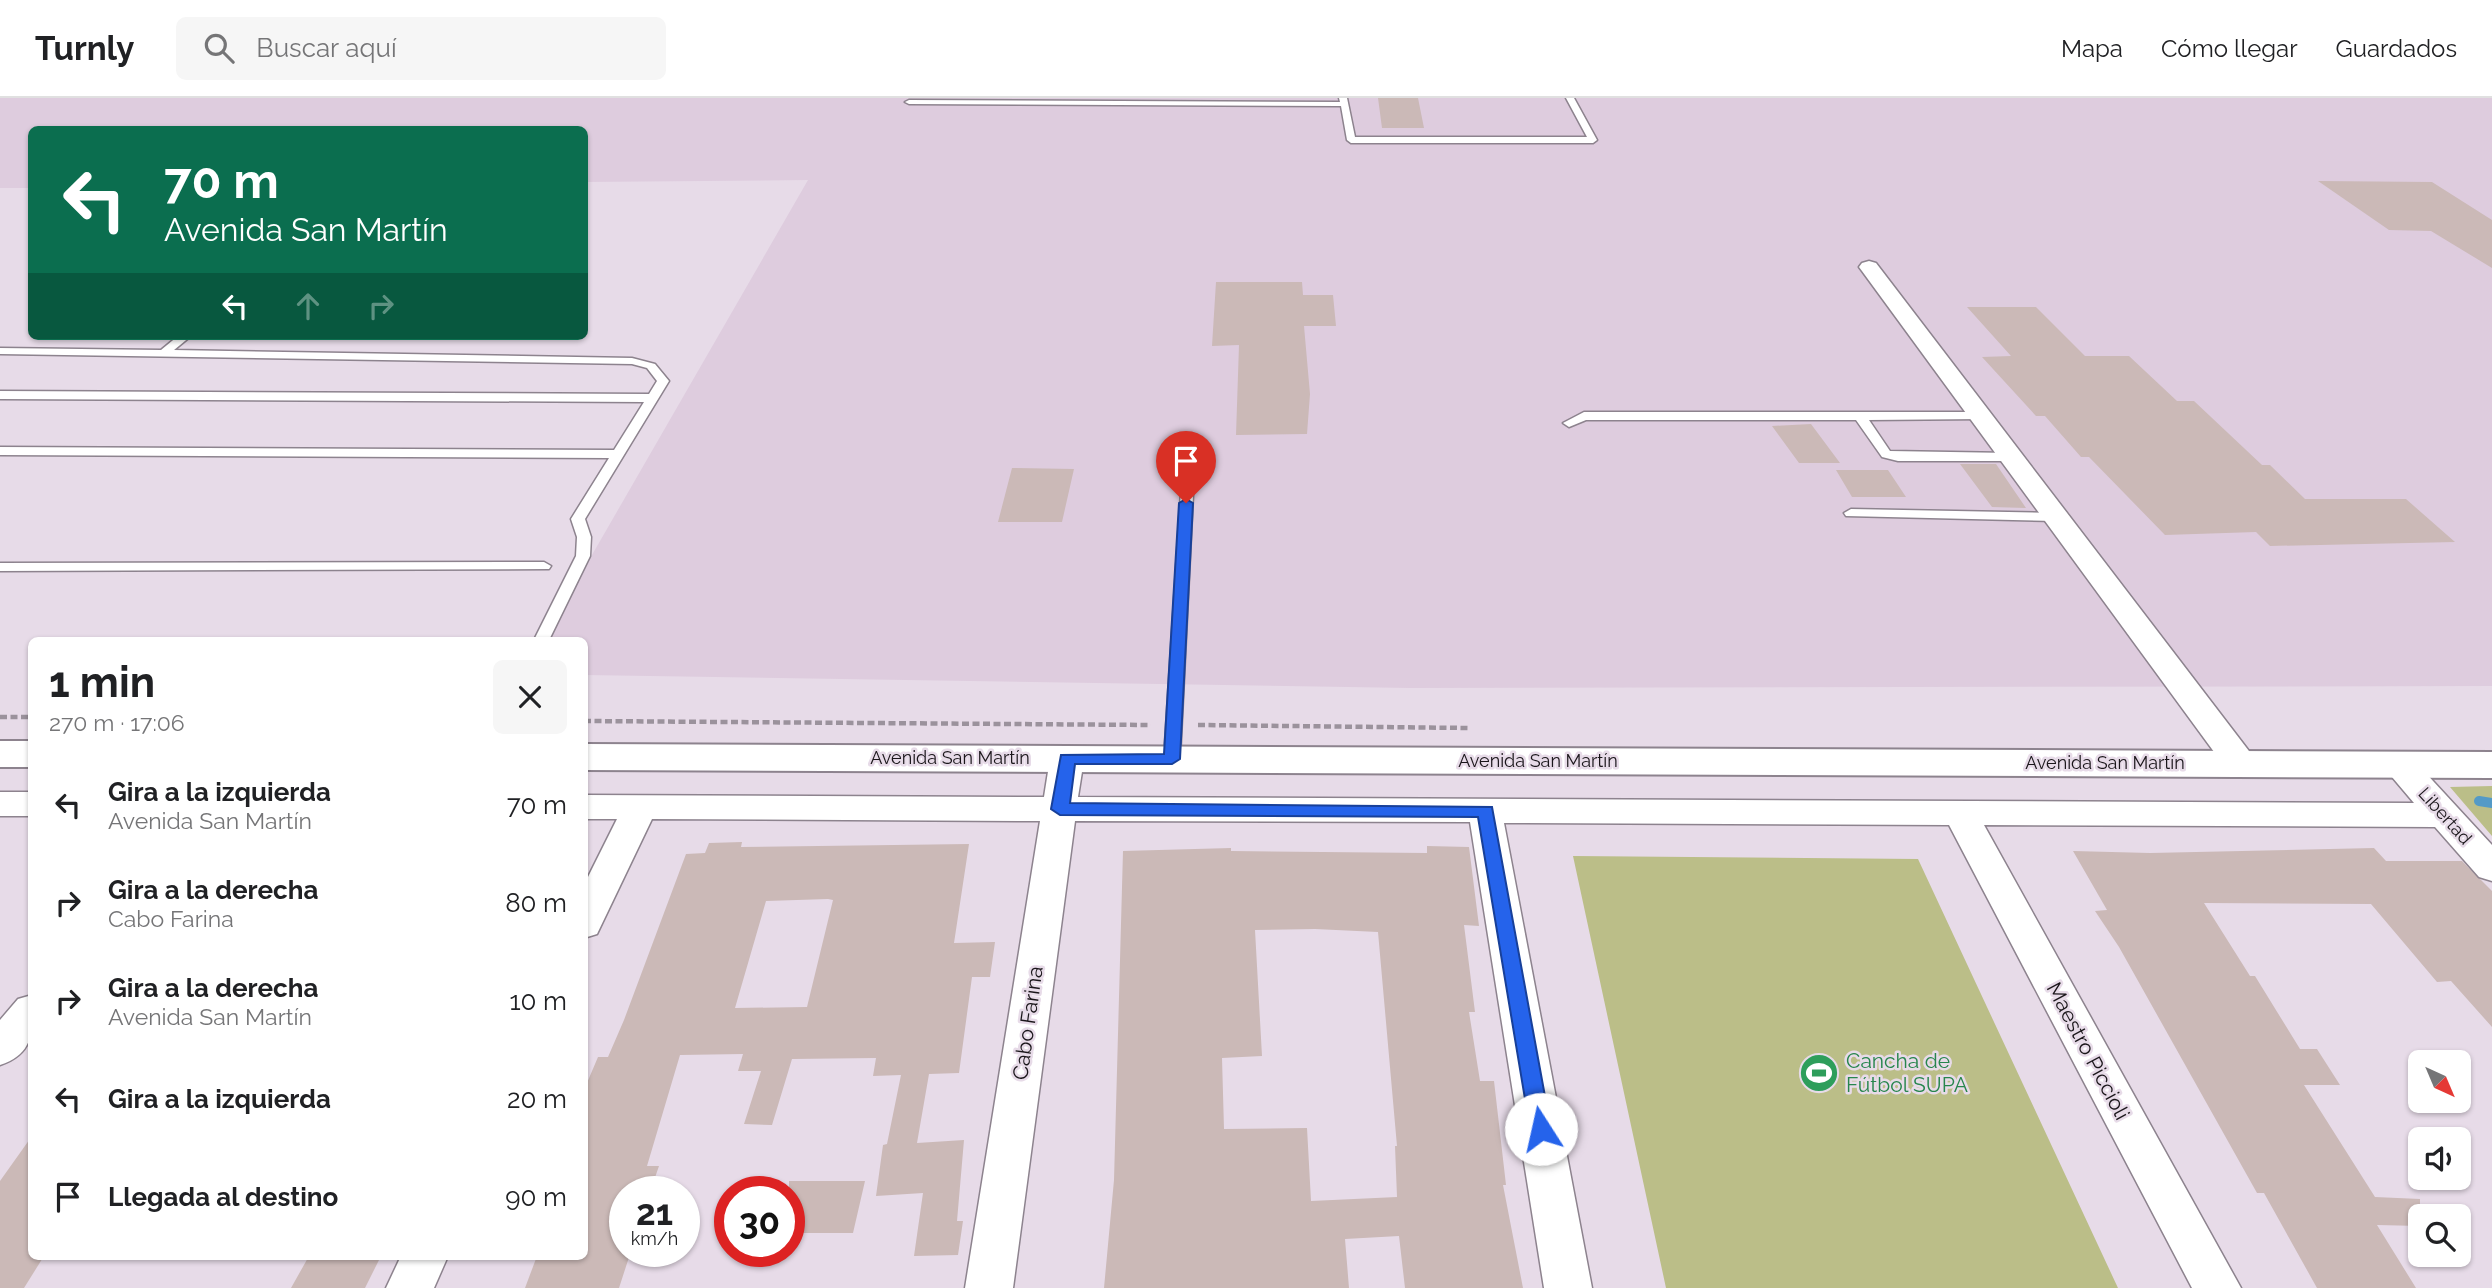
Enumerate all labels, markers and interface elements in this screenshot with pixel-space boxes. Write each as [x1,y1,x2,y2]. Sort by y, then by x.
search box [176,17,666,80]
text: Turnly [35,29,134,68]
icon: search [200,29,238,67]
text: Buscar aquí [256,33,397,63]
text: Mapa [2061,34,2123,63]
text: Cómo llegar [2161,34,2298,63]
text: Guardados [2336,34,2457,63]
text: 70 m [164,152,279,209]
icon: left [49,154,140,245]
text: Avenida San Martín [164,211,448,248]
icon: left [216,287,254,325]
icon: ahead [289,287,327,325]
icon: right [362,287,400,325]
pin [1156,431,1216,503]
icon: arrive [1167,442,1205,480]
text: 1 min [49,658,155,707]
button: close [493,660,567,734]
text: 270 m · 17:06 [49,709,185,736]
street label: Avenida San Martín [870,747,1030,768]
street label: Avenida San Martín [1458,750,1618,771]
street label: Avenida San Martín [2025,752,2185,773]
text: Gira a la izquierda [108,777,331,807]
street label: Libertad [2414,783,2476,848]
icon: left [49,786,87,824]
text: 70 m [507,790,567,820]
text: Avenida San Martín [108,807,312,834]
text: Gira a la derecha [108,875,318,905]
icon: right [49,884,87,922]
text: 80 m [505,888,567,918]
text: Cabo Farina [108,905,234,932]
street label: Cabo Farina [1007,964,1048,1081]
text: Gira a la derecha [108,973,318,1003]
street label: Maestro Piccioli [2042,978,2135,1124]
icon: right [49,982,87,1020]
text: 10 m [509,986,567,1016]
text: Avenida San Martín [108,1003,312,1030]
place label: Cancha de Fútbol SUPA [1846,1048,1968,1097]
north arrow [2408,1050,2471,1113]
map controls [2408,1050,2471,1267]
sports icon: Cancha de Fútbol SUPA [1798,1052,1840,1094]
icon: left [49,1080,87,1118]
text: Gira a la izquierda [108,1084,331,1114]
text: 20 m [507,1084,567,1114]
position arrow [1504,1092,1578,1166]
button: sound [2408,1127,2471,1190]
speed limit sign: 30 [714,1176,805,1267]
icon: arrive [49,1178,87,1216]
text: Llegada al destino [108,1182,338,1212]
text: 90 m [505,1182,567,1212]
text: 21 [636,1192,673,1233]
button: search [2408,1204,2471,1267]
text: km/h [631,1228,678,1249]

